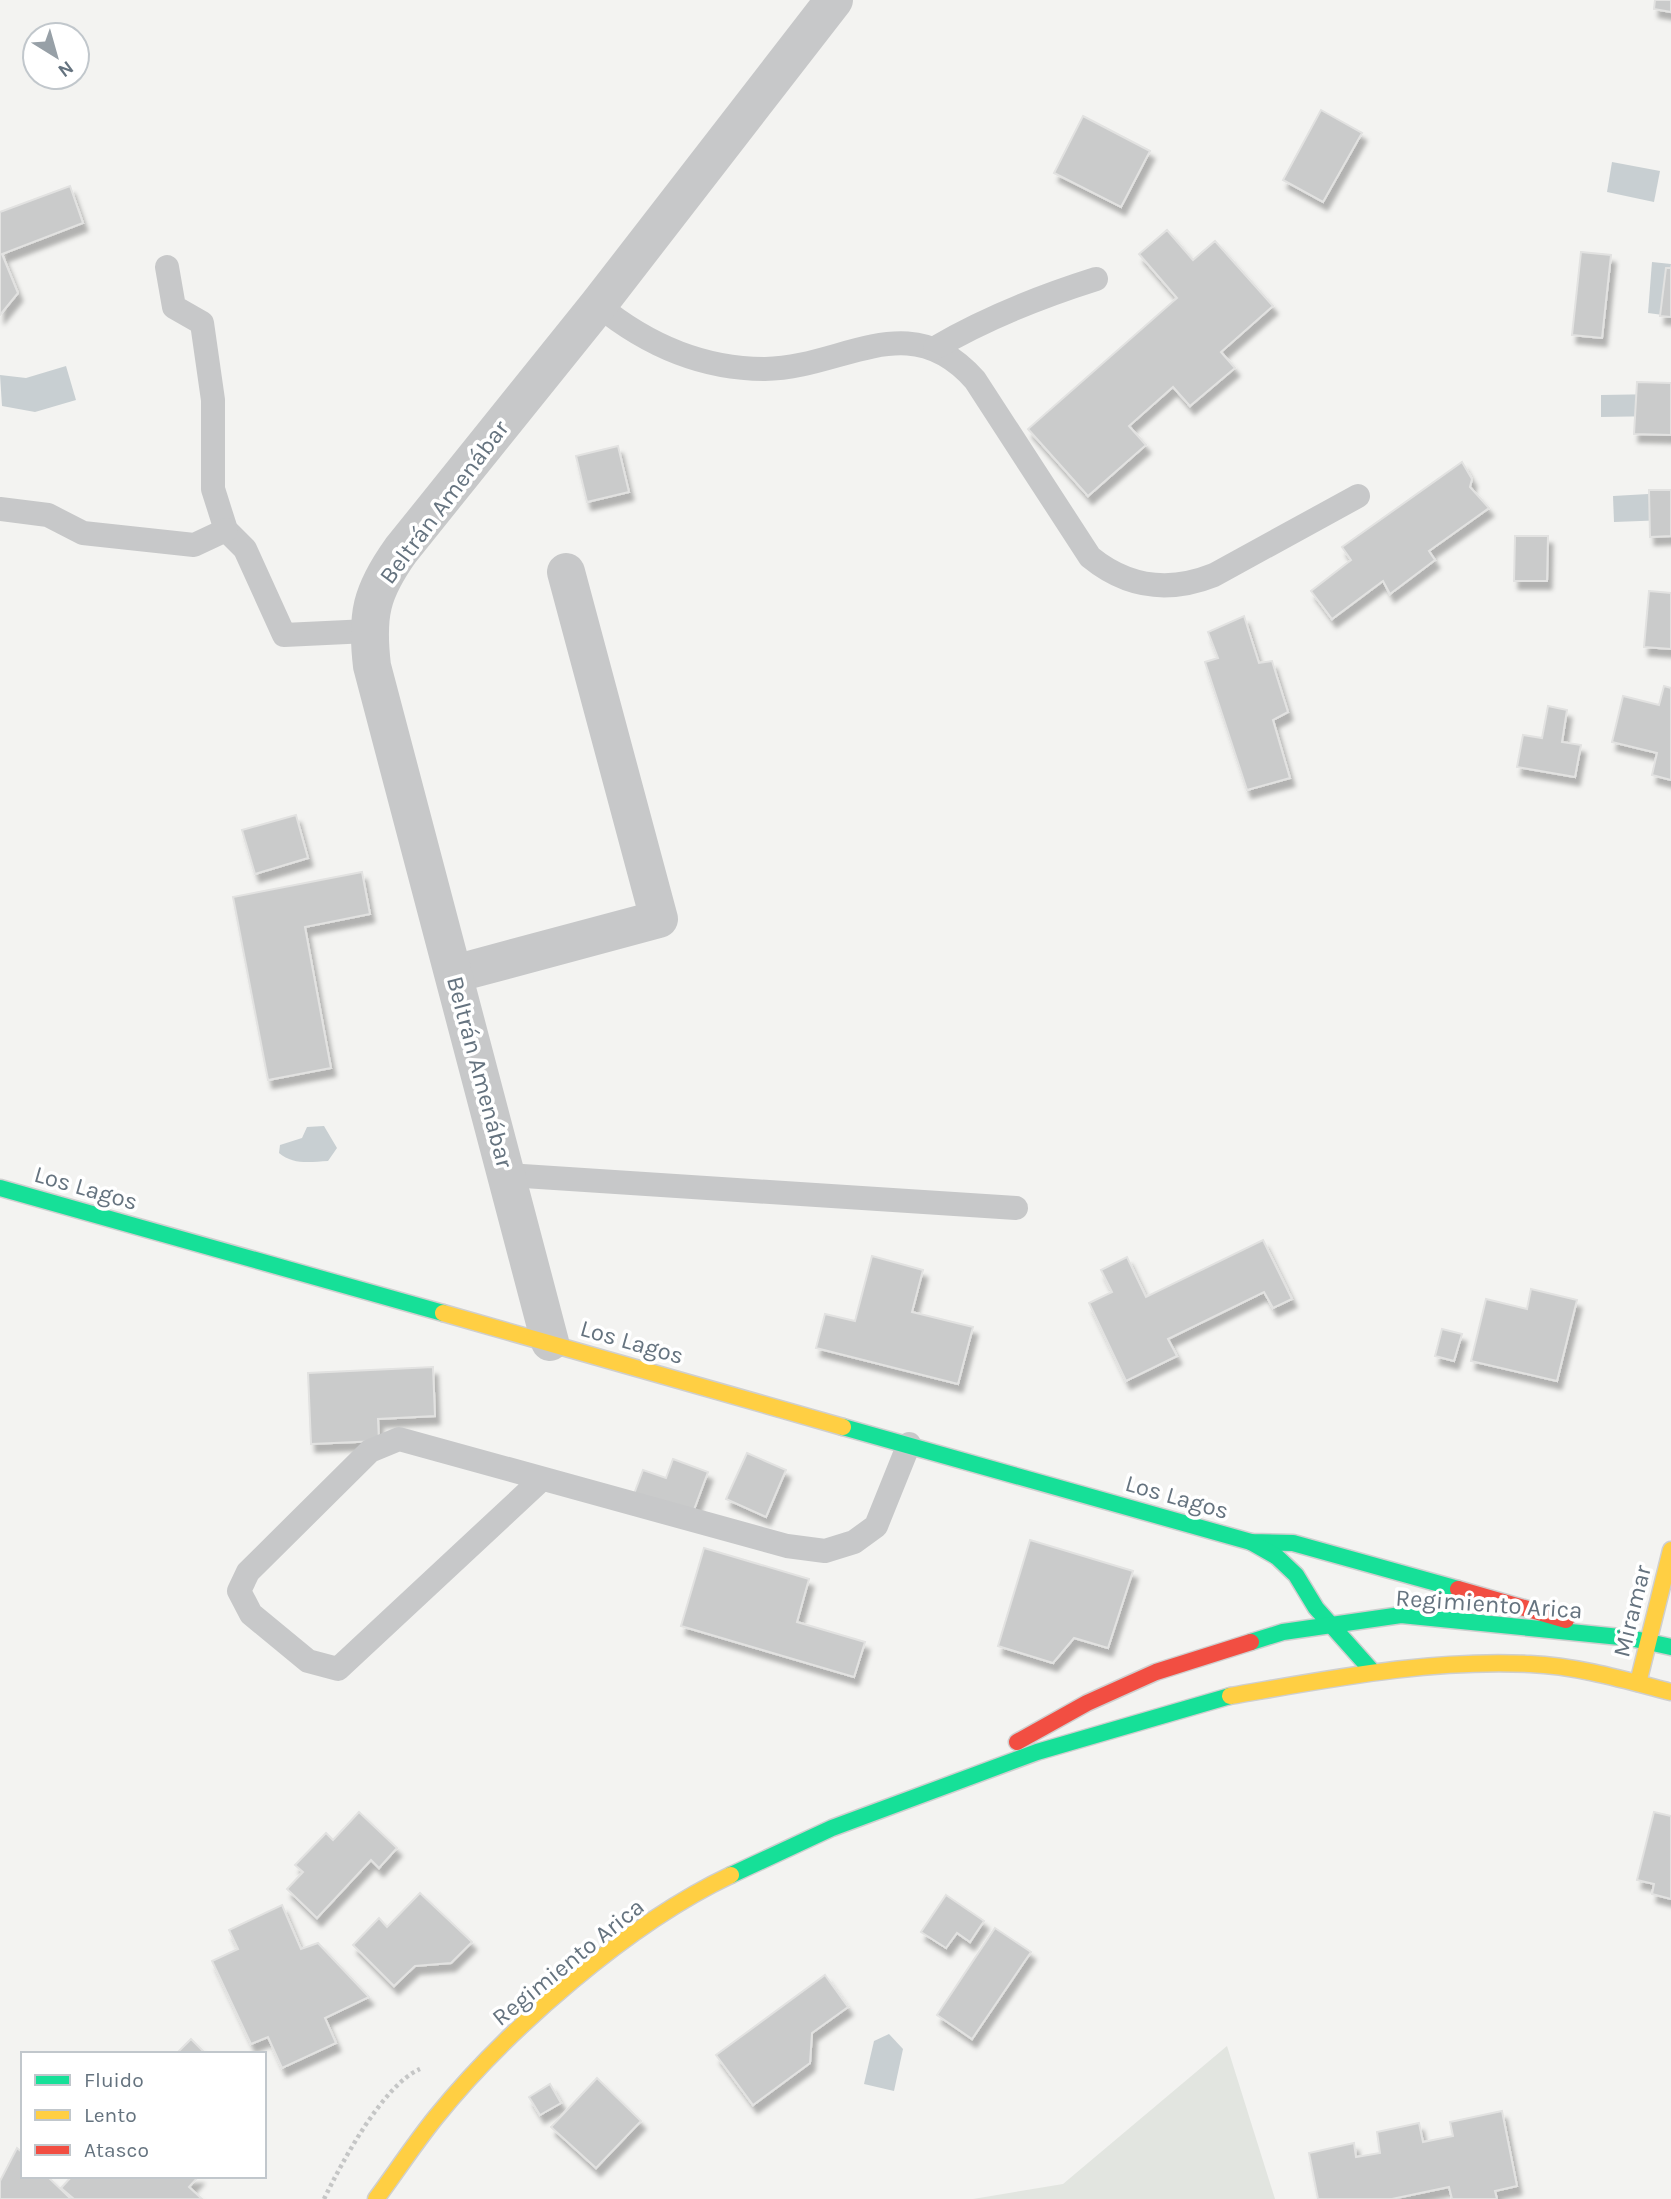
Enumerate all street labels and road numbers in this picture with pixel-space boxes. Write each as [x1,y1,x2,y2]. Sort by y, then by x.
street label: Beltrán Amenábar [373,414,515,589]
street label: Beltrán Amenábar [441,973,519,1171]
street label: Los Lagos [31,1160,141,1216]
street label: Los Lagos [577,1314,687,1370]
street label: Los Lagos [1122,1469,1232,1525]
street label: Miramar [1607,1562,1657,1660]
street label: Regimiento Arica [1395,1584,1583,1624]
street label: Regimiento Arica [486,1892,650,2032]

